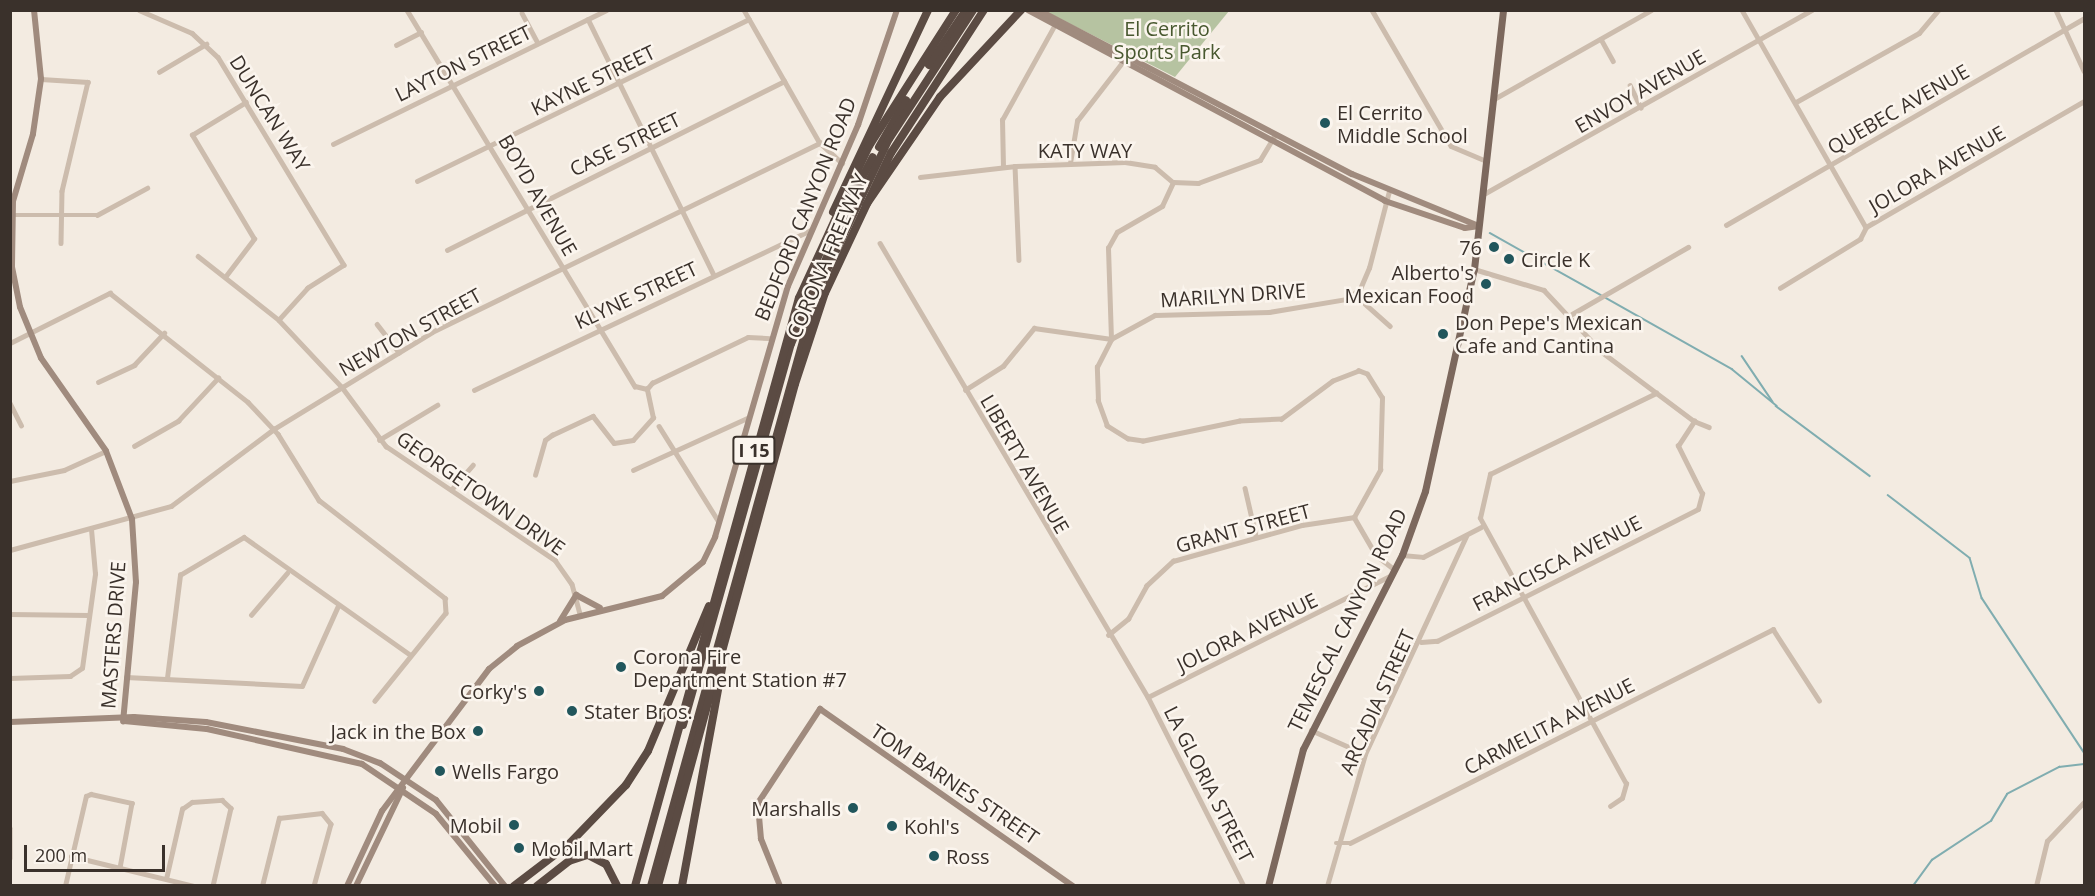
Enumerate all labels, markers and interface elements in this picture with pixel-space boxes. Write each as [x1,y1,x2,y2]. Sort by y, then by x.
park label: El Cerrito Sports Park [1113,16,1221,63]
street label: LAYTON STREET [391,20,535,106]
street label: KAYNE STREET [527,40,659,120]
street label: ENVOY AVENUE [1571,44,1709,138]
street label: DUNCAN WAY [225,51,315,175]
street label: QUEBEC AVENUE [1823,59,1973,159]
street label: BEDFORD CANYON ROAD [749,94,861,324]
place label: El Cerrito Middle School [1337,100,1468,147]
street label: CASE STREET [566,107,684,181]
marker: El Cerrito Middle School [1318,116,1332,130]
street label: JOLORA AVENUE [1865,120,2009,218]
street label: BOYD AVENUE [494,130,582,260]
street label: KATY WAY [1038,138,1132,162]
street label: CORONA FREEWAY [782,170,872,342]
place label: 76 [1459,235,1482,259]
marker: 76 [1487,240,1501,254]
place label: Circle K [1521,247,1590,271]
marker: Circle K [1502,252,1516,266]
street label: KLYNE STREET [571,256,701,334]
place label: Alberto's Mexican Food [1344,260,1474,307]
marker: Alberto's Mexican Food [1479,277,1493,291]
street label: MARILYN DRIVE [1159,278,1307,312]
street label: NEWTON STREET [335,283,485,381]
place label: Don Pepe's Mexican Cafe and Cantina [1455,310,1643,357]
marker: Don Pepe's Mexican Cafe and Cantina [1436,327,1450,341]
street label: LIBERTY AVENUE [976,390,1074,538]
street label: GEORGETOWN DRIVE [392,426,570,560]
road number: I 15 [732,435,777,465]
street label: GRANT STREET [1173,499,1313,557]
street label: TEMESCAL CANYON ROAD [1282,504,1412,736]
street label: FRANCISCA AVENUE [1469,510,1645,616]
street label: MASTERS DRIVE [96,560,130,710]
street label: JOLORA AVENUE [1173,588,1321,676]
street label: ARCADIA STREET [1334,626,1420,778]
place label: Corona Fire Department Station #7 [633,644,847,691]
marker: Corona Fire Department Station #7 [614,660,628,674]
street label: CARMELITA AVENUE [1460,673,1638,779]
place label: Corky's [460,679,527,703]
marker: Corky's [532,684,546,698]
place label: Stater Bros. [584,699,693,723]
street label: LA GLORIA STREET [1159,702,1259,866]
marker: Stater Bros. [565,704,579,718]
place label: Jack in the Box [330,719,466,743]
street label: TOM BARNES STREET [866,719,1044,849]
marker: Jack in the Box [471,724,485,738]
place label: Wells Fargo [452,759,559,783]
marker: Wells Fargo [433,764,447,778]
place label: Marshalls [751,796,841,820]
marker: Marshalls [846,801,860,815]
place label: Mobil [450,813,502,837]
place label: Kohl's [904,814,960,838]
marker: Mobil [507,818,521,832]
marker: Kohl's [885,819,899,833]
scale bar [27,833,168,871]
place label: Mobil Mart [531,836,633,860]
marker: Mobil Mart [512,841,526,855]
text: 200 m [35,843,87,867]
place label: Ross [946,844,989,868]
marker: Ross [927,849,941,863]

